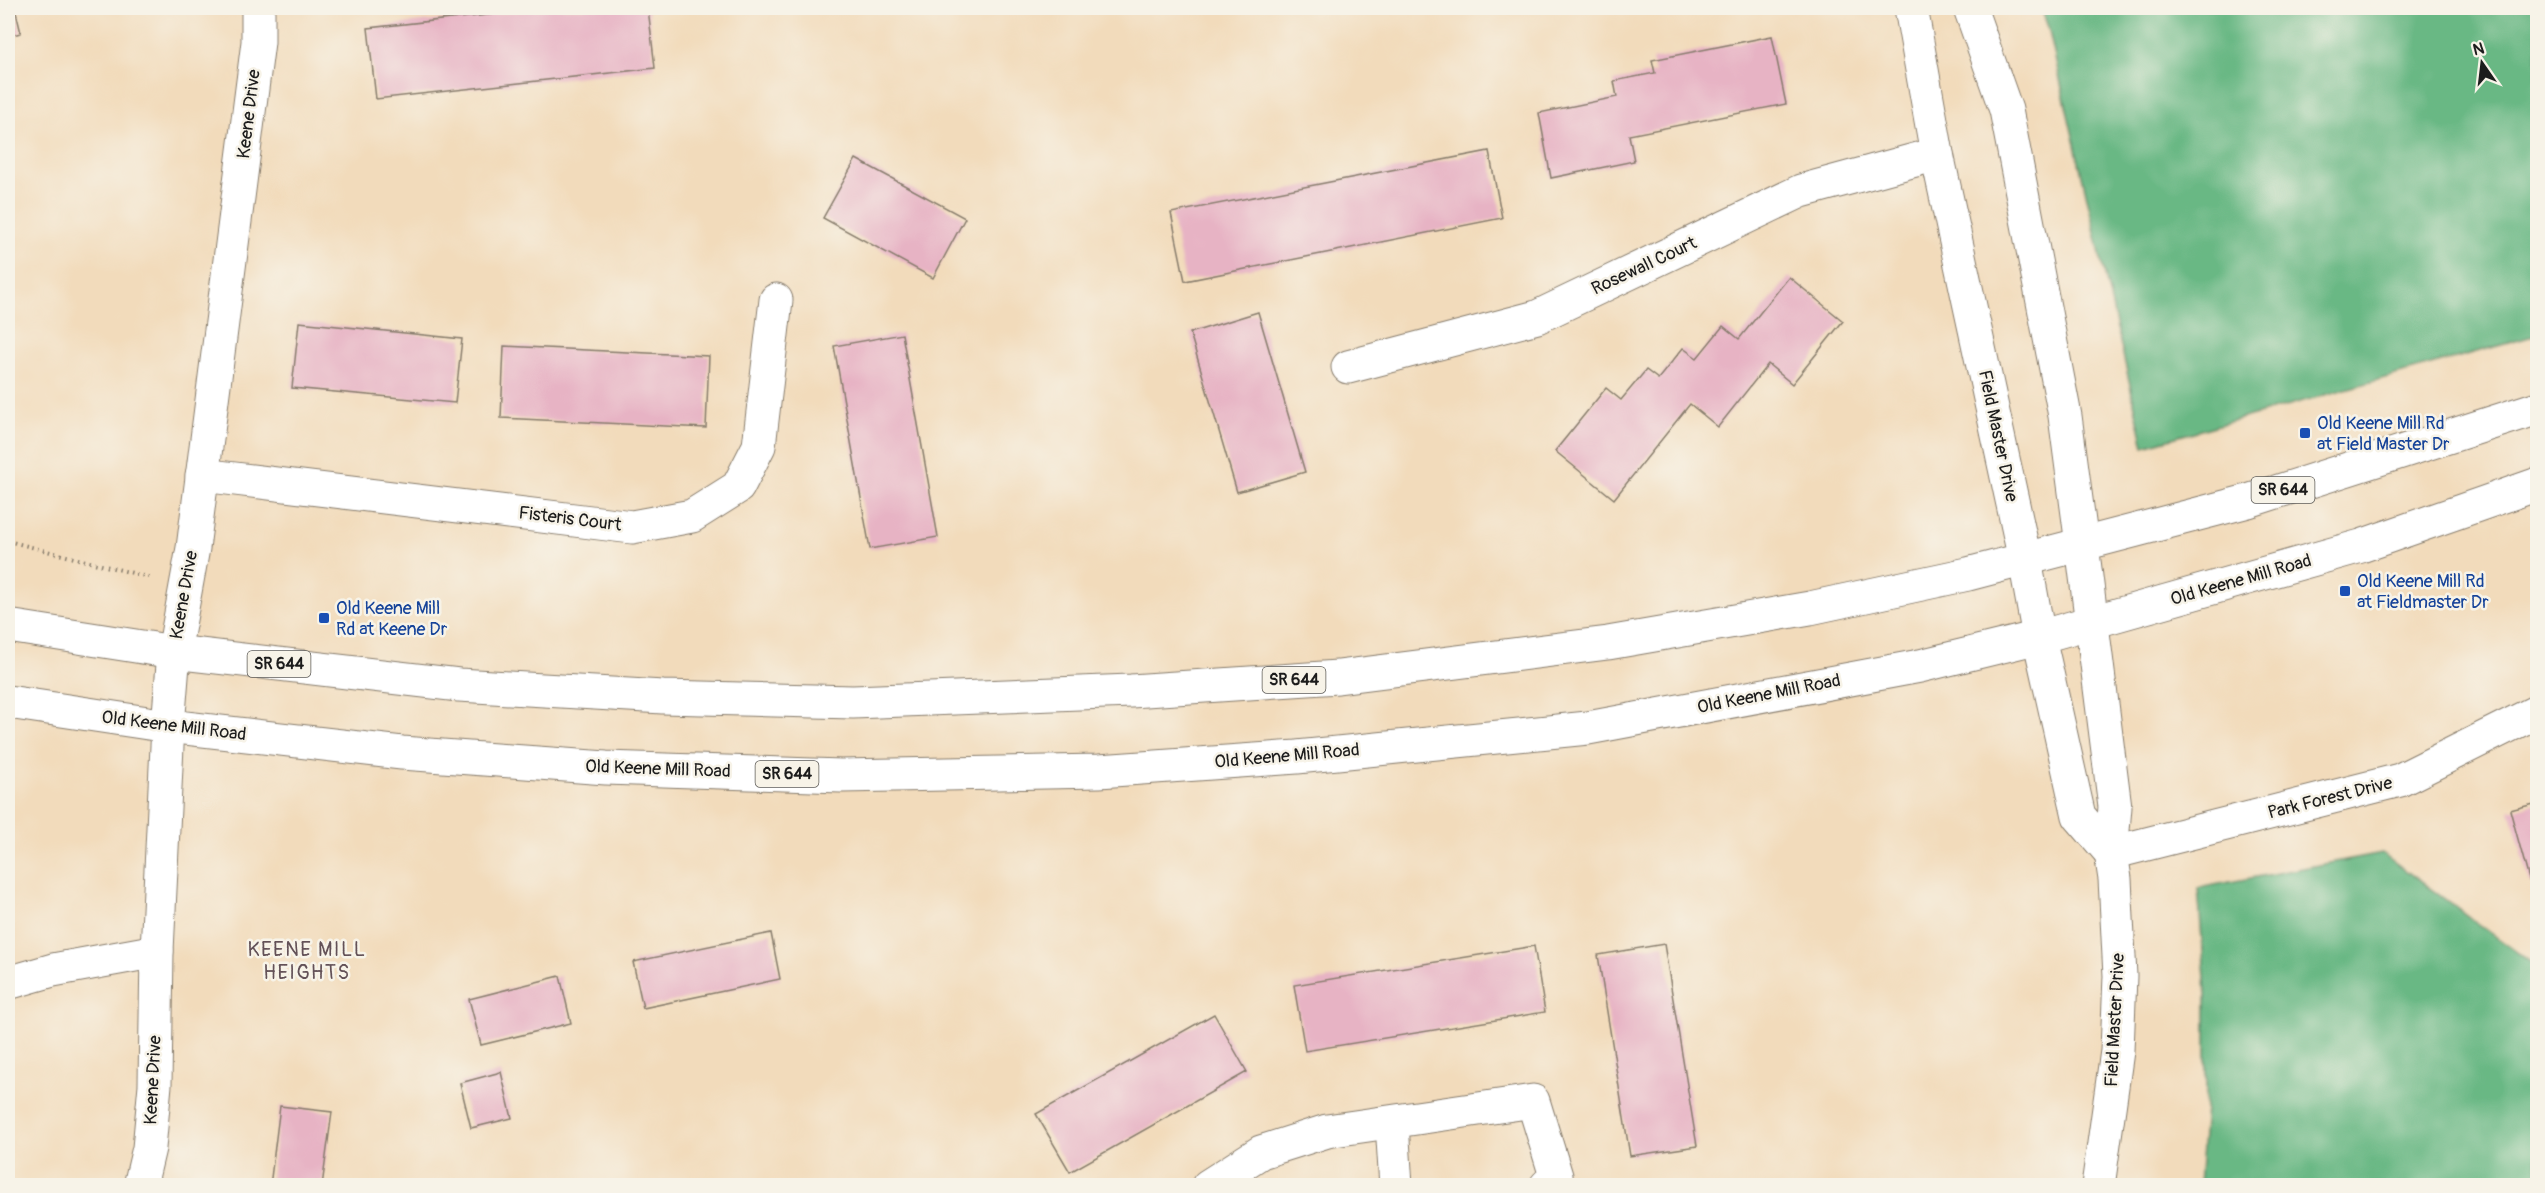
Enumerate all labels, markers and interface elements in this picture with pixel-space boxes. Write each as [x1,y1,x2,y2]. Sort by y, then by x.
north arrow [2452,33,2512,93]
text: N [2471,38,2486,60]
street label: Keene Drive [232,68,266,160]
street label: Rosewall Court [1588,231,1701,300]
street label: Field Master Drive [1973,368,2023,504]
place label: Old Keene Mill Rd at Field Master Dr [2317,412,2450,456]
marker: Old Keene Mill Rd at Field Master Dr [2298,426,2312,440]
road number: SR 644 [2252,477,2314,503]
street label: Fisteris Court [517,501,623,537]
street label: Keene Drive [165,549,203,641]
street label: Old Keene Mill Road [2168,549,2314,611]
place label: Old Keene Mill Rd at Fieldmaster Dr [2357,570,2489,614]
marker: Old Keene Mill Rd at Fieldmaster Dr [2338,584,2352,598]
place label: Old Keene Mill Rd at Keene Dr [336,597,448,641]
marker: Old Keene Mill Rd at Keene Dr [317,611,331,625]
road number: SR 644 [248,651,310,677]
road number: SR 644 [1262,667,1326,693]
street label: Old Keene Mill Road [1695,669,1843,719]
street label: Old Keene Mill Road [100,706,248,746]
street label: Old Keene Mill Road [1213,738,1361,774]
street label: Old Keene Mill Road [585,755,731,783]
road number: SR 644 [756,761,818,787]
street label: Park Forest Drive [2265,771,2395,825]
district label: KEENE MILL HEIGHTS [247,937,367,985]
street label: Field Master Drive [2100,952,2130,1088]
street label: Keene Drive [139,1035,167,1125]

